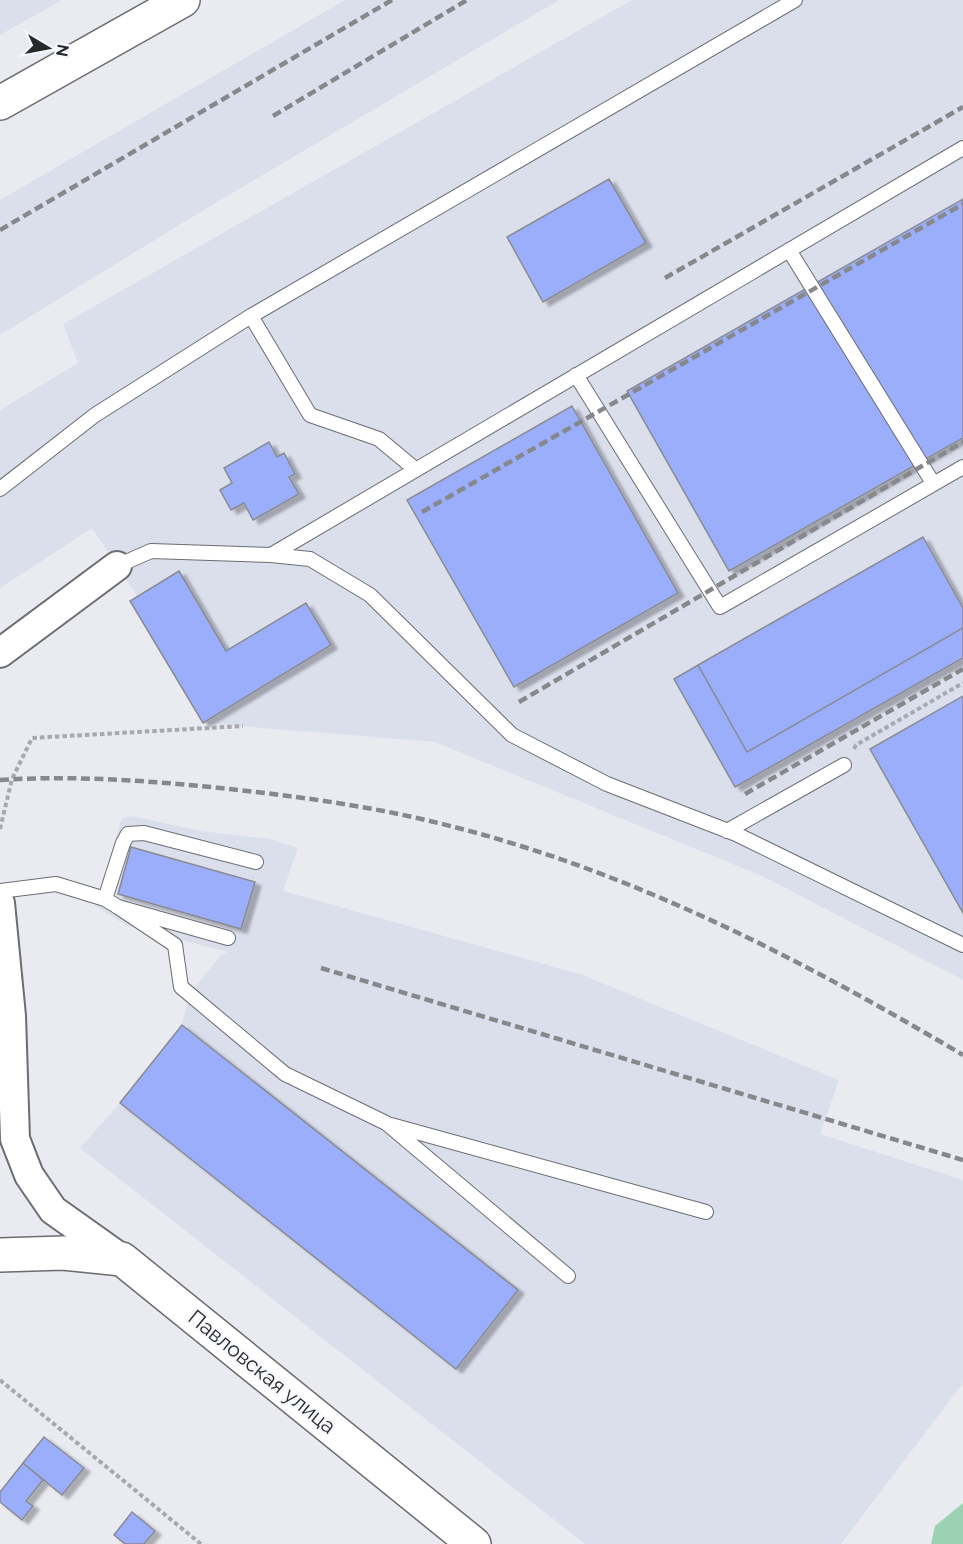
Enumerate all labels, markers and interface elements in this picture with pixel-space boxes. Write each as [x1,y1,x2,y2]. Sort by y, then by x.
north arrow [18,18,78,78]
text: N [52,43,73,58]
street label: Павловская улица [184,1305,341,1439]

